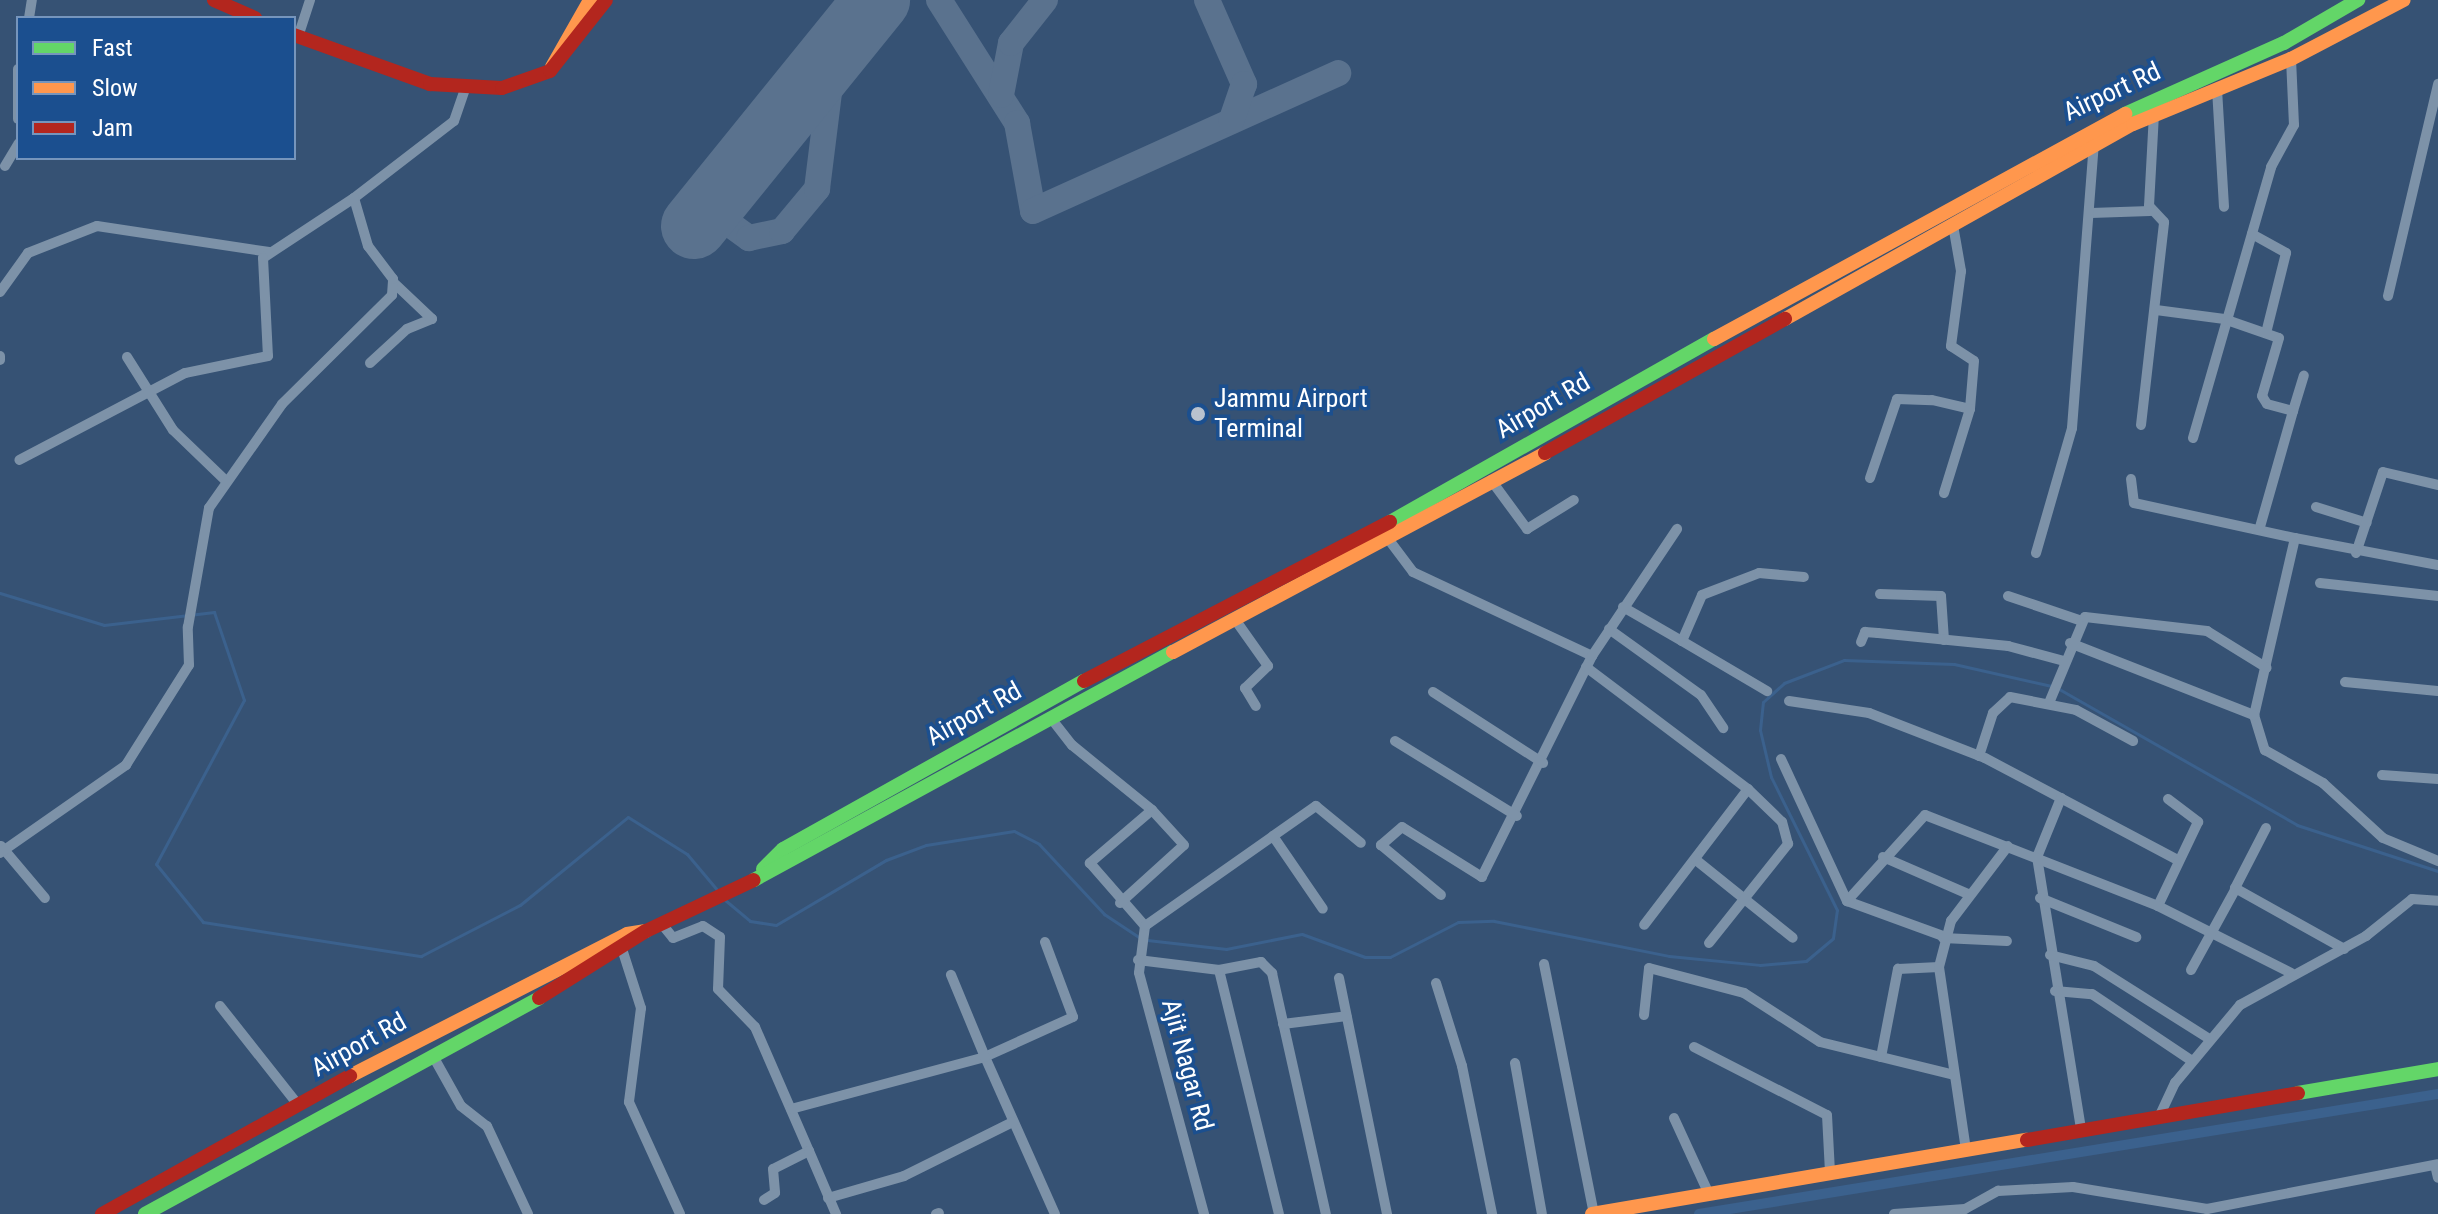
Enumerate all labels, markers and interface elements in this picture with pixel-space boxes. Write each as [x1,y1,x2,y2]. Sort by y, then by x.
legend [16,16,296,160]
text: Fast [92,34,133,62]
street label: Airport Rd [2058,56,2166,128]
text: Slow [92,74,138,102]
text: Jam [92,114,133,142]
street label: Airport Rd [1490,367,1596,445]
place label: Jammu Airport Terminal [1214,383,1368,444]
marker: Jammu Airport Terminal [1189,405,1207,423]
street label: Airport Rd [921,675,1027,753]
street label: Ajit Nagar Rd [1154,996,1220,1134]
street label: Airport Rd [306,1006,412,1084]

